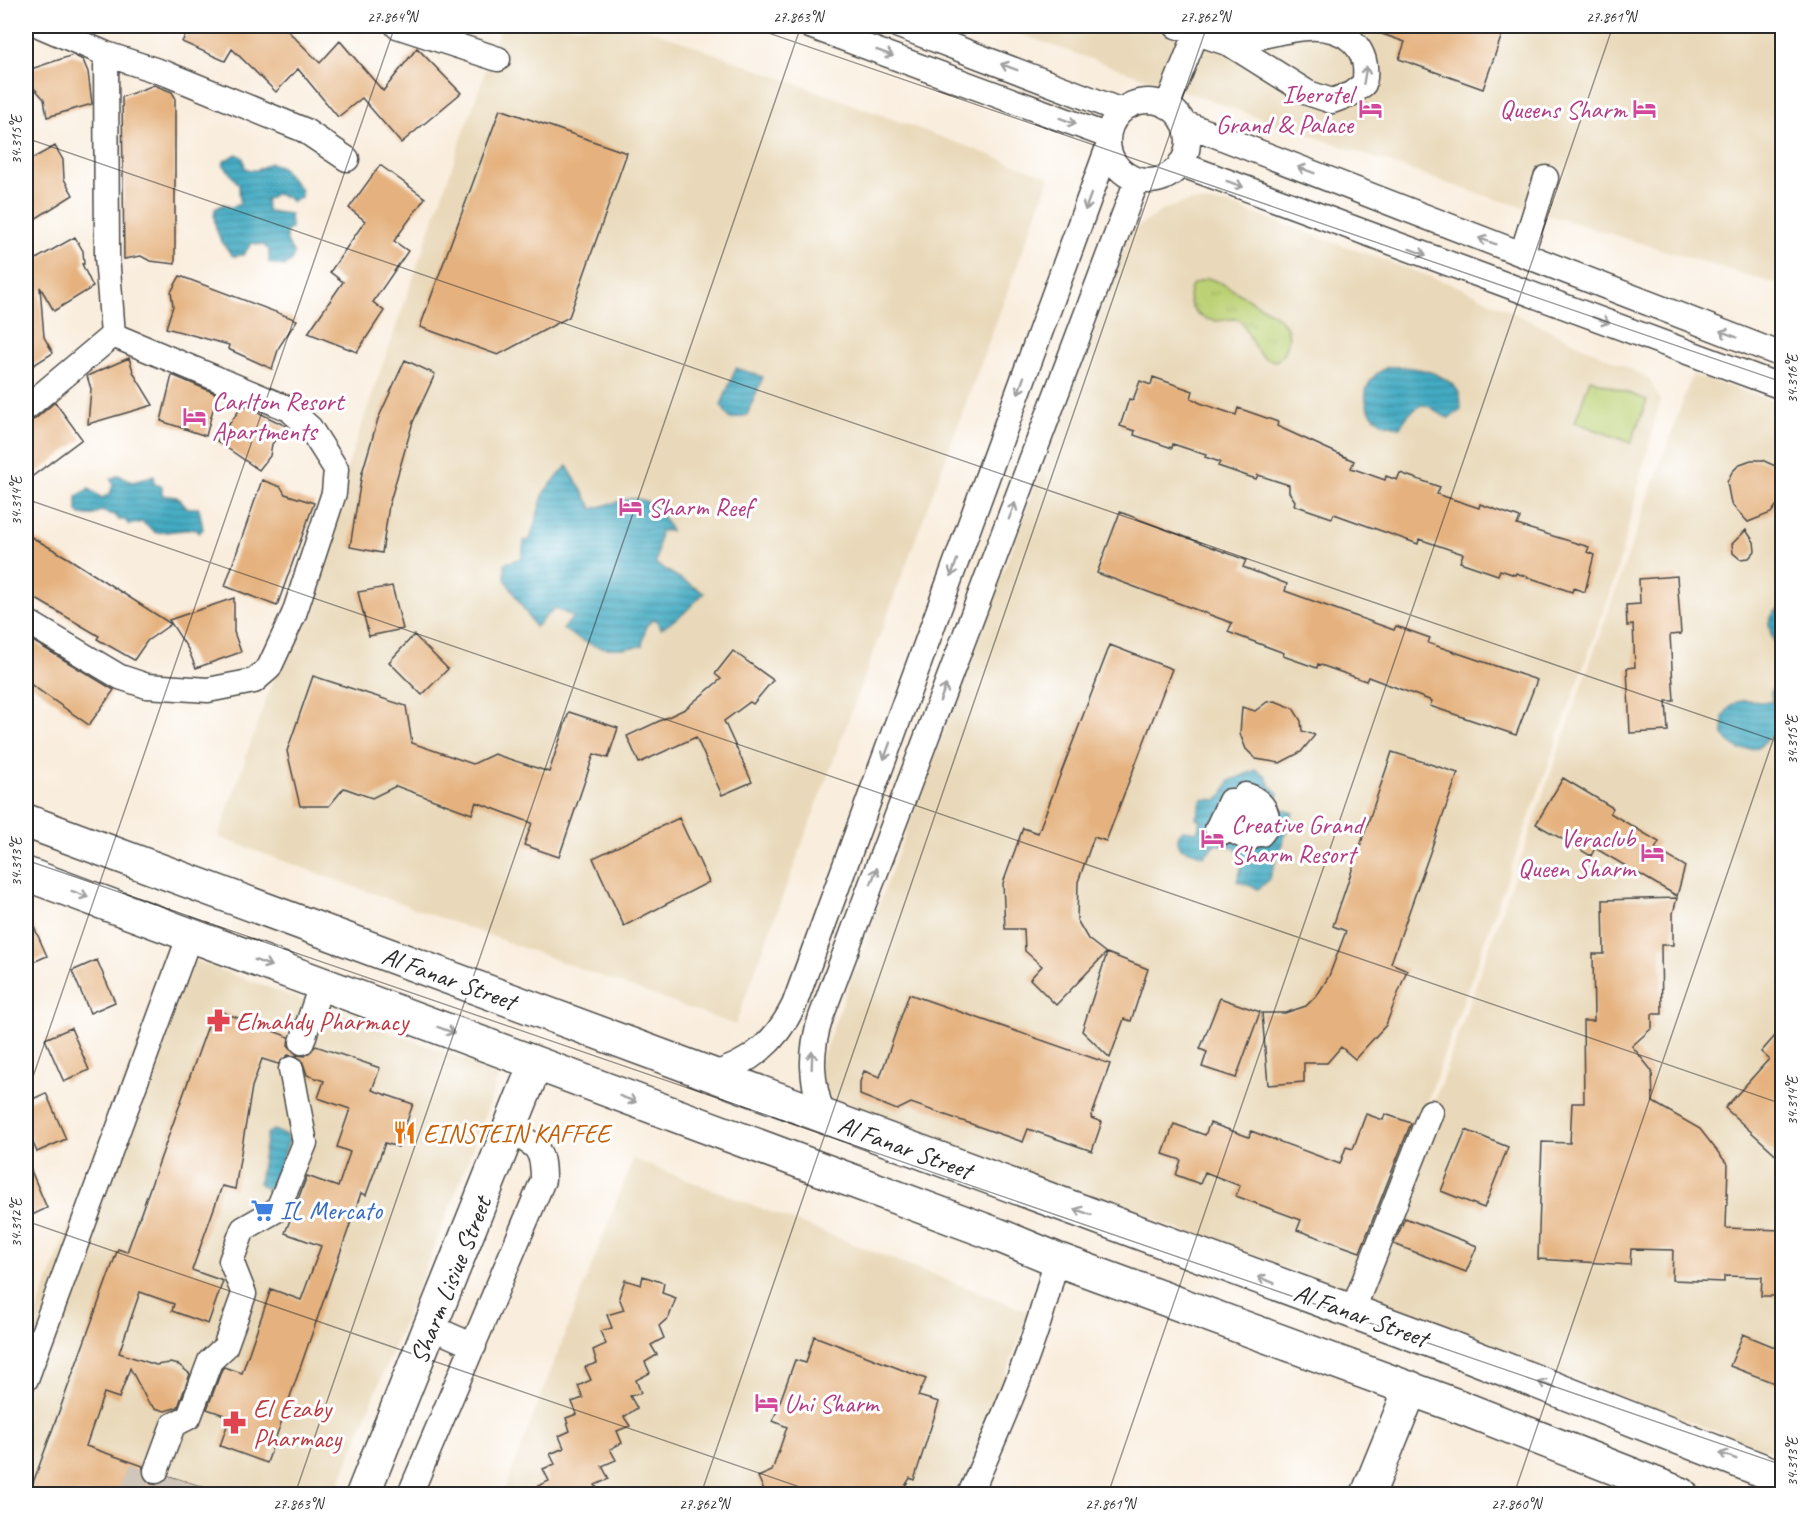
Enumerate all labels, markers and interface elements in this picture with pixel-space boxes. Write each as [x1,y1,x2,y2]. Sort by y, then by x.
text: 27.864°N [367,8,420,27]
text: 27.863°N [773,8,826,27]
text: 27.862°N [1180,8,1233,27]
text: 27.861°N [1586,8,1639,27]
one-way arrow [875,49,894,60]
one-way arrow [1000,61,1018,72]
one-way arrow [1359,66,1370,85]
place label: Iberotel Grand & Palace [1216,78,1358,141]
place label: Queens Sharm [1499,93,1629,126]
hotel icon: Iberotel Grand & Palace [1358,96,1384,122]
hotel icon: Queens Sharm [1632,96,1658,122]
text: 34.315°E [7,113,26,164]
one-way arrow [1058,117,1077,128]
one-way arrow [1297,164,1315,175]
one-way arrow [1225,180,1244,191]
one-way arrow [1082,192,1093,211]
one-way arrow [1479,235,1497,246]
one-way arrow [1408,248,1427,259]
one-way arrow [1591,315,1610,326]
one-way arrow [1719,328,1738,339]
text: 34.316°E [1783,352,1802,403]
one-way arrow [1015,375,1026,394]
place label: Carlton Resort Apartments [212,385,346,448]
hotel icon: Carlton Resort Apartments [181,403,207,429]
text: 34.314°E [7,474,26,525]
place label: Sharm Reef [648,491,758,524]
hotel icon: Sharm Reef [617,494,643,520]
one-way arrow [1007,502,1018,520]
one-way arrow [947,558,958,577]
one-way arrow [938,684,949,703]
text: 34.315°E [1783,713,1802,764]
one-way arrow [880,741,891,760]
place label: Creative Grand Sharm Resort [1231,808,1366,871]
place label: Veraclub Queen Sharm [1518,822,1637,885]
hotel icon: Creative Grand Sharm Resort [1200,826,1226,852]
text: 34.313°E [7,835,26,886]
hotel icon: Veraclub Queen Sharm [1640,840,1666,866]
one-way arrow [869,867,880,885]
one-way arrow [70,890,89,901]
street label: Al Fanar Street [377,939,523,1019]
one-way arrow [253,958,272,969]
place label: Elmahdy Pharmacy [236,1005,410,1038]
pharmacy icon: Elmahdy Pharmacy [205,1008,231,1034]
one-way arrow [436,1025,455,1036]
one-way arrow [806,1050,818,1070]
text: 34.314°E [1783,1074,1802,1125]
one-way arrow [618,1095,637,1106]
street label: Al Fanar Street [833,1108,979,1188]
place label: EINSTEIN KAFFEE [423,1117,613,1150]
restaurant icon: EINSTEIN KAFFEE [392,1120,418,1146]
street label: Sharm Lisiue Street [402,1190,500,1368]
place label: IL Mercato [280,1194,384,1227]
text: 34.312°E [7,1196,26,1247]
supermarket icon: IL Mercato [249,1197,275,1223]
one-way arrow [1074,1206,1093,1217]
one-way arrow [1257,1273,1276,1284]
street label: Al Fanar Street [1289,1276,1435,1356]
one-way arrow [1538,1379,1556,1390]
place label: Uni Sharm [784,1387,881,1420]
hotel icon: Uni Sharm [753,1390,779,1416]
place label: El Ezaby Pharmacy [253,1392,343,1455]
pharmacy icon: El Ezaby Pharmacy [222,1410,248,1436]
text: 34.313°E [1783,1435,1802,1486]
one-way arrow [1719,1450,1738,1461]
text: 27.863°N [273,1495,326,1514]
text: 27.862°N [679,1495,732,1514]
text: 27.861°N [1085,1495,1138,1514]
text: 27.860°N [1491,1495,1544,1514]

